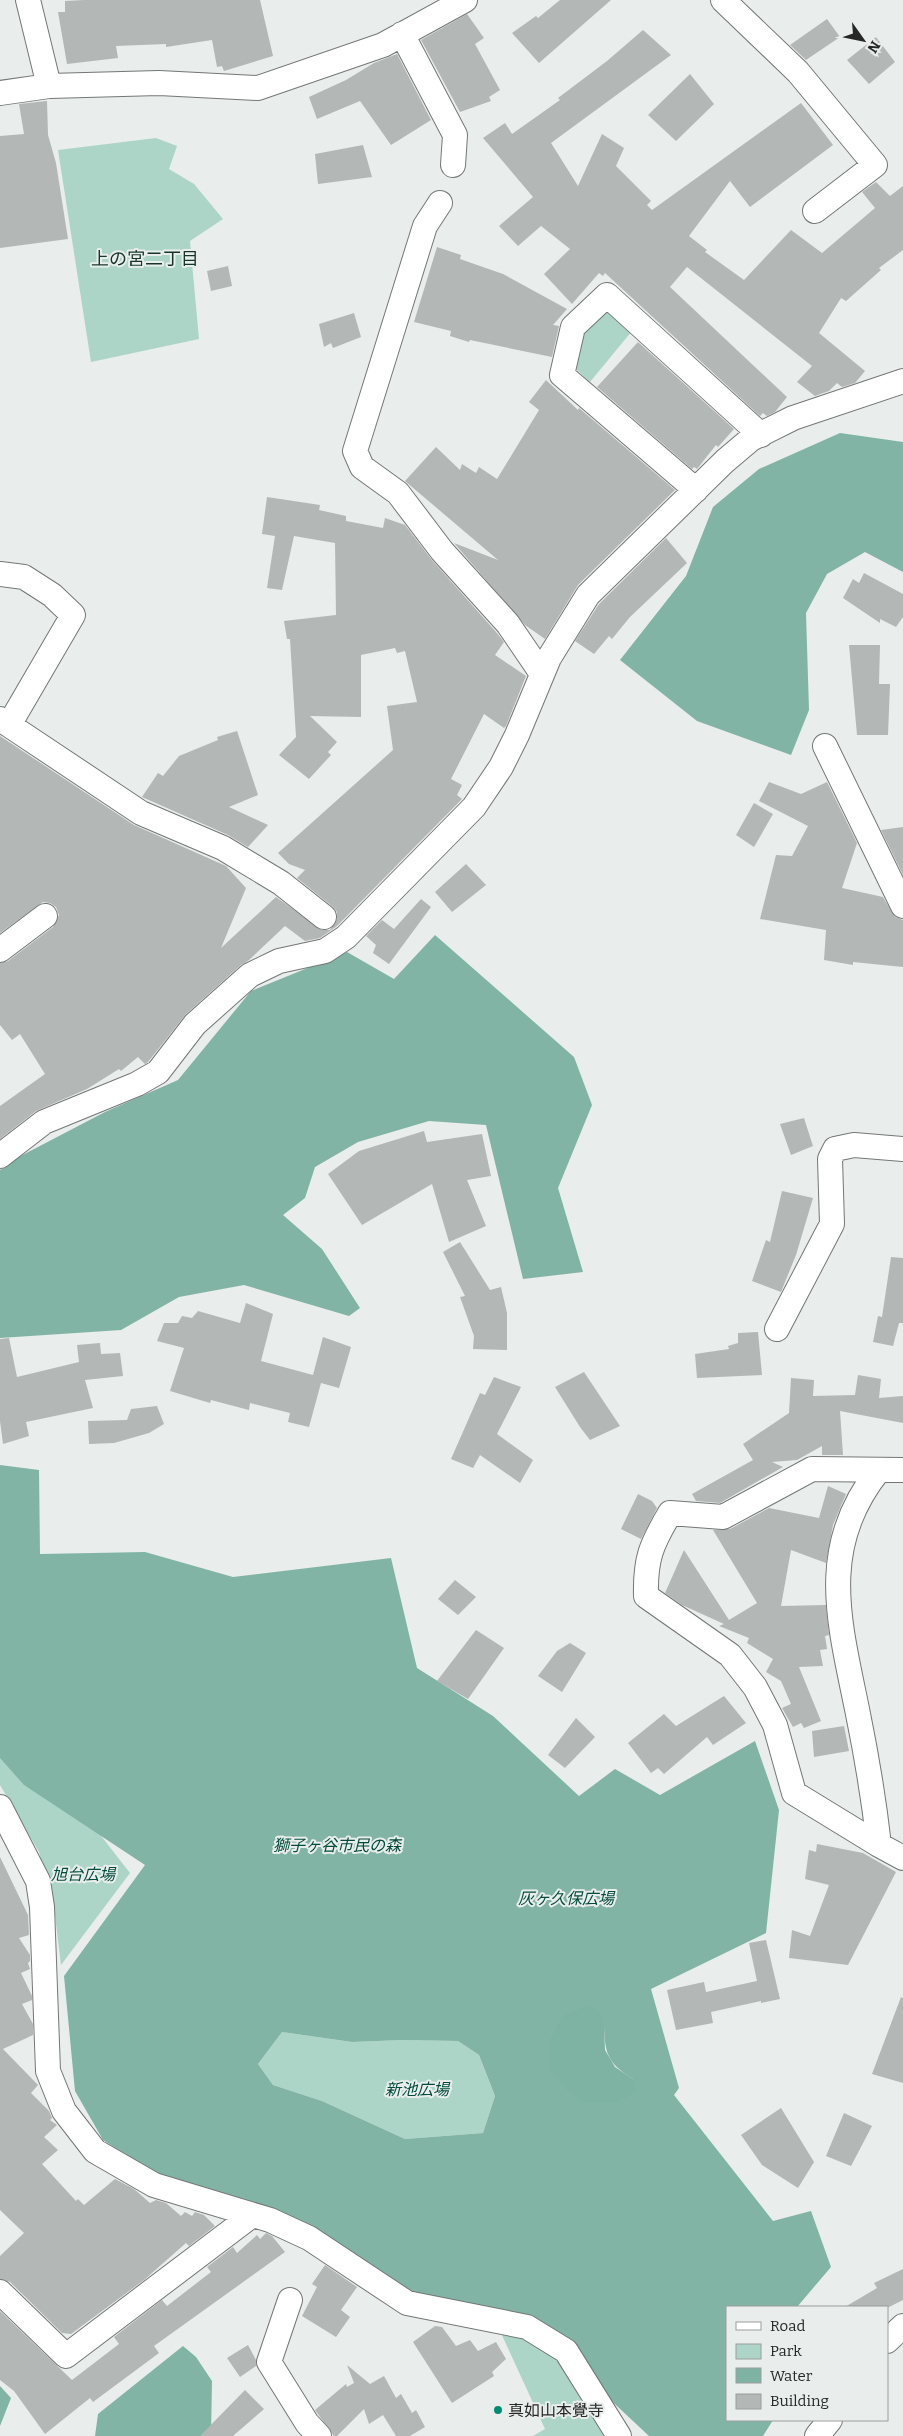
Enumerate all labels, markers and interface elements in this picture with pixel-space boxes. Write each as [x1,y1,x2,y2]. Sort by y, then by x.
north arrow [838,15,888,65]
text: N [863,38,884,56]
district label: 上の宮二丁目 [91,248,199,270]
park label: 獅子ヶ谷市民の森 [273,1836,403,1855]
park label: 旭台広場 [51,1865,117,1884]
park label: 灰ヶ久保広場 [518,1889,616,1908]
park label: 新池広場 [385,2080,451,2099]
legend [726,2306,888,2421]
text: Road [770,2317,805,2335]
text: Park [770,2342,802,2360]
text: Water [770,2367,813,2385]
text: Building [770,2392,829,2410]
place label: 真如山本覺寺 [508,2401,604,2420]
marker: 真如山本覺寺 [492,2404,504,2416]

